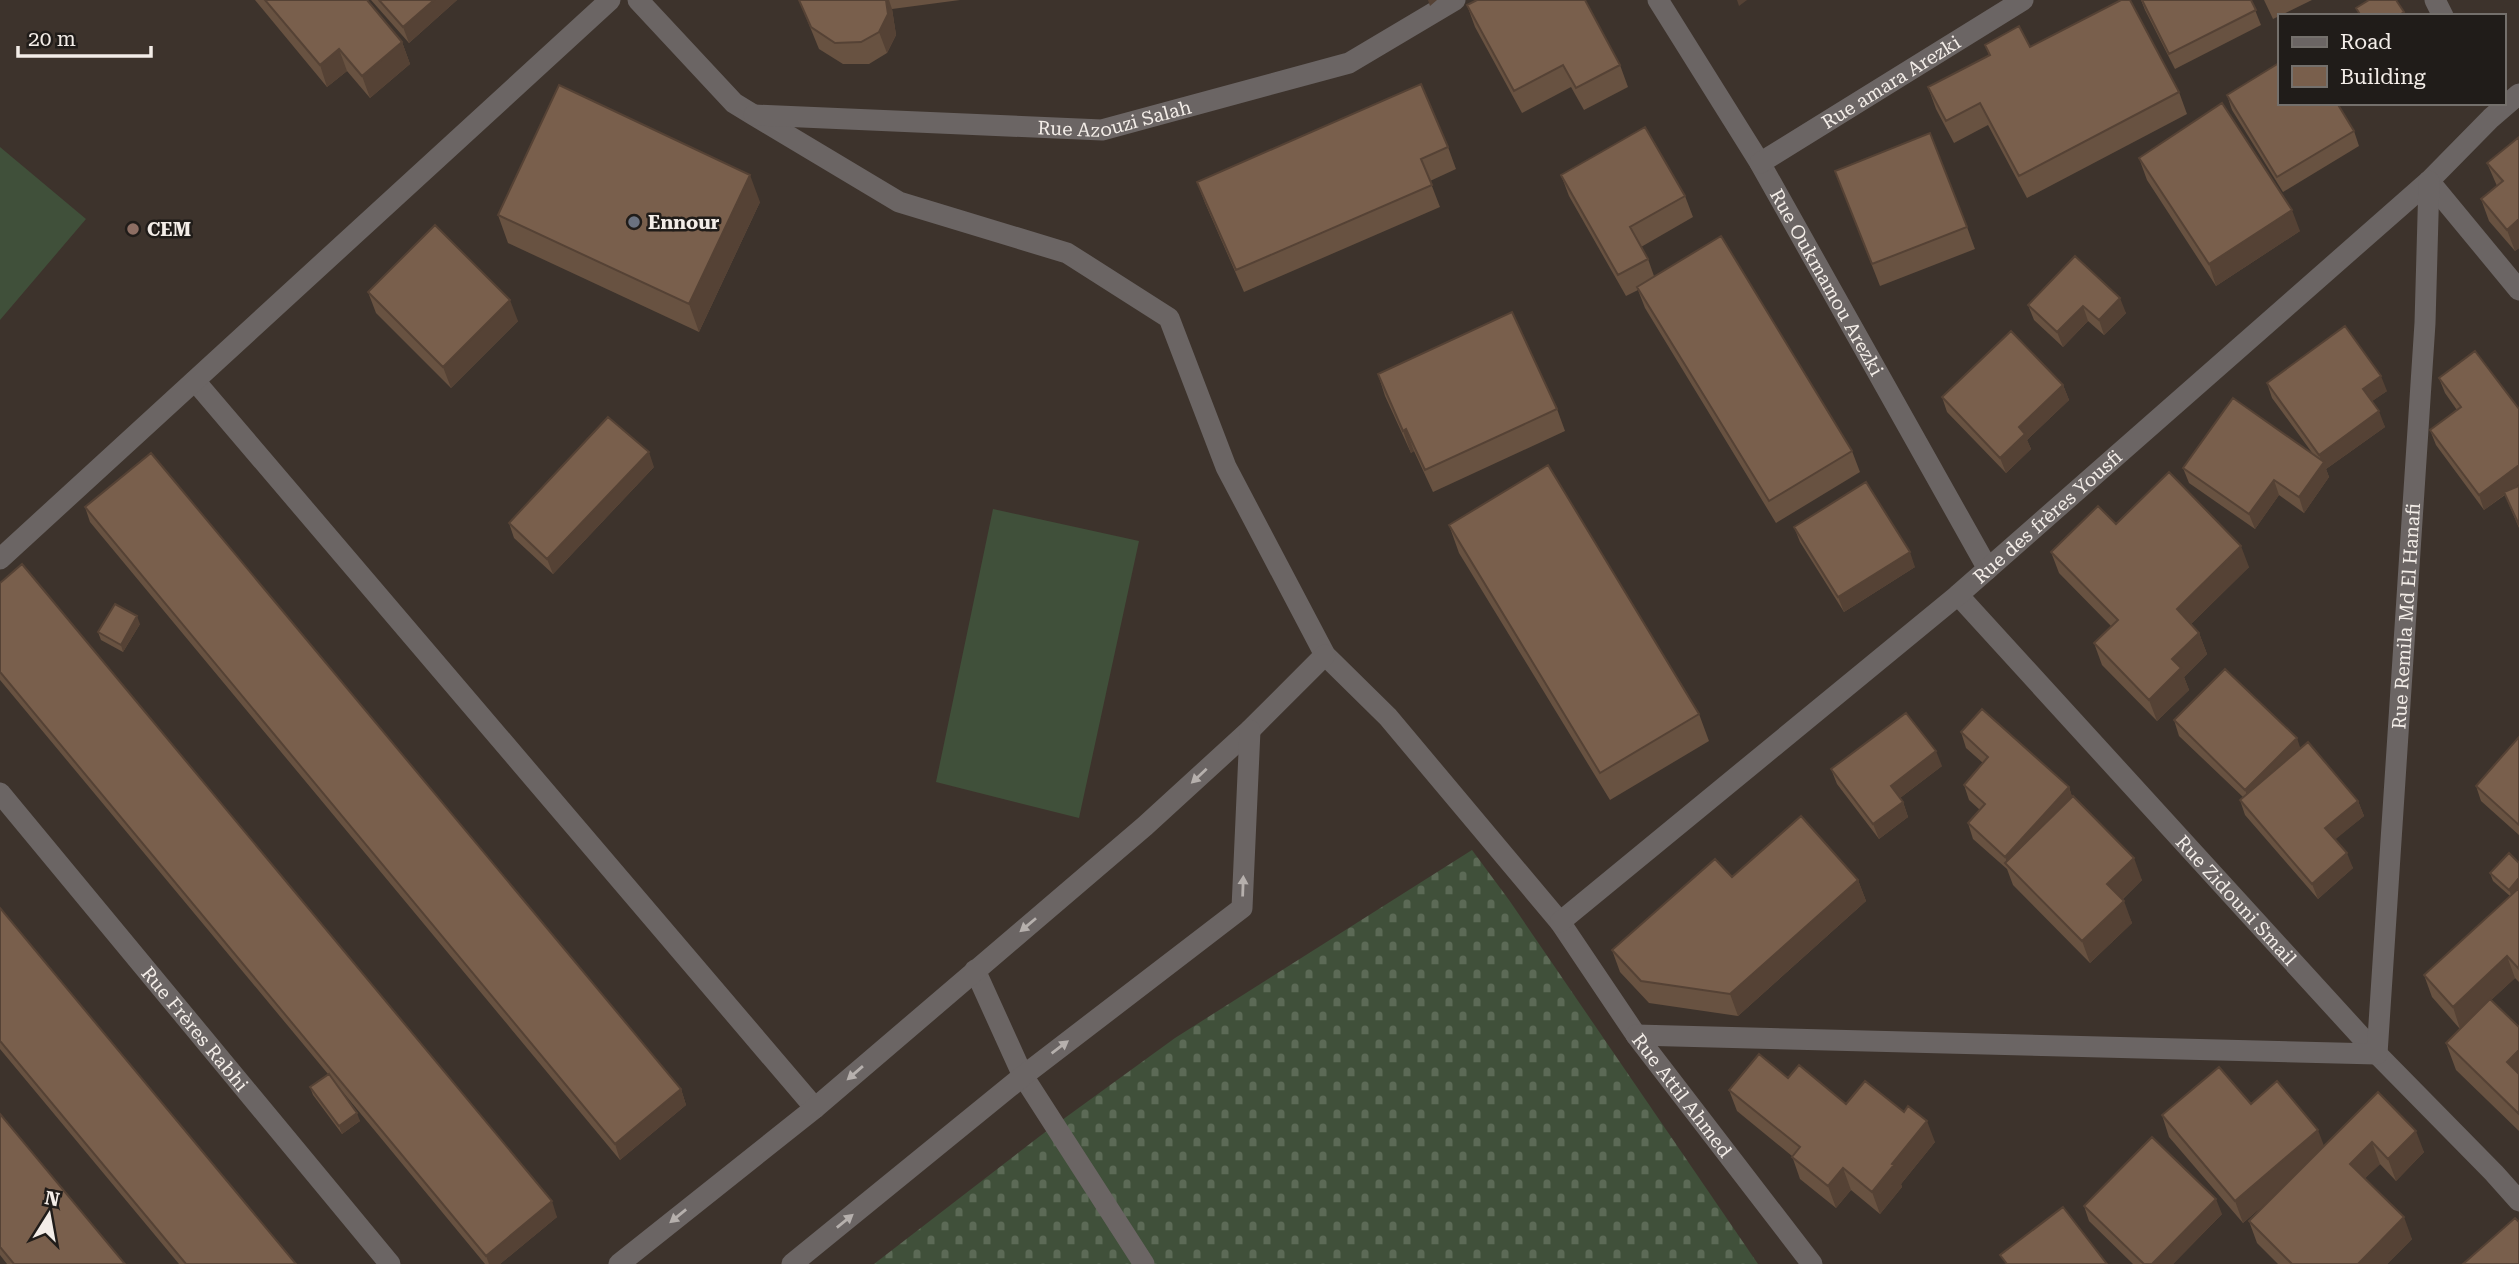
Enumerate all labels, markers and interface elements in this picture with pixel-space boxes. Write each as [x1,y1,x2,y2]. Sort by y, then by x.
scale bar [18,14,150,58]
legend [2278,14,2505,105]
text: 20 m [28,27,76,51]
text: Road [2340,30,2392,54]
street label: Rue amara Arezki [1818,31,1965,134]
text: Building [2340,65,2426,89]
street label: Rue Azouzi Salah [1037,95,1194,142]
street label: Rue Oukmamou Arezki [1765,185,1888,380]
place label: Ennour [648,211,720,234]
marker: Ennour [626,214,642,230]
place label: CEM [147,218,191,241]
marker: CEM [125,221,141,237]
street label: Rue des frères Yousfi [1969,445,2127,588]
street label: Rue Remila Md El Hanafi [2387,502,2425,730]
one-way arrow [1191,767,1208,783]
street label: Rue Zidouni Smail [2171,831,2301,970]
one-way arrow [1238,874,1249,896]
one-way arrow [1019,917,1037,933]
street label: Rue Frères Rabhi [136,962,253,1096]
street label: Rue Attil Ahmed [1627,1029,1737,1162]
one-way arrow [1051,1041,1069,1055]
one-way arrow [846,1065,864,1081]
north arrow [14,1180,84,1250]
text: N [43,1186,62,1212]
one-way arrow [670,1209,688,1224]
one-way arrow [836,1214,853,1229]

